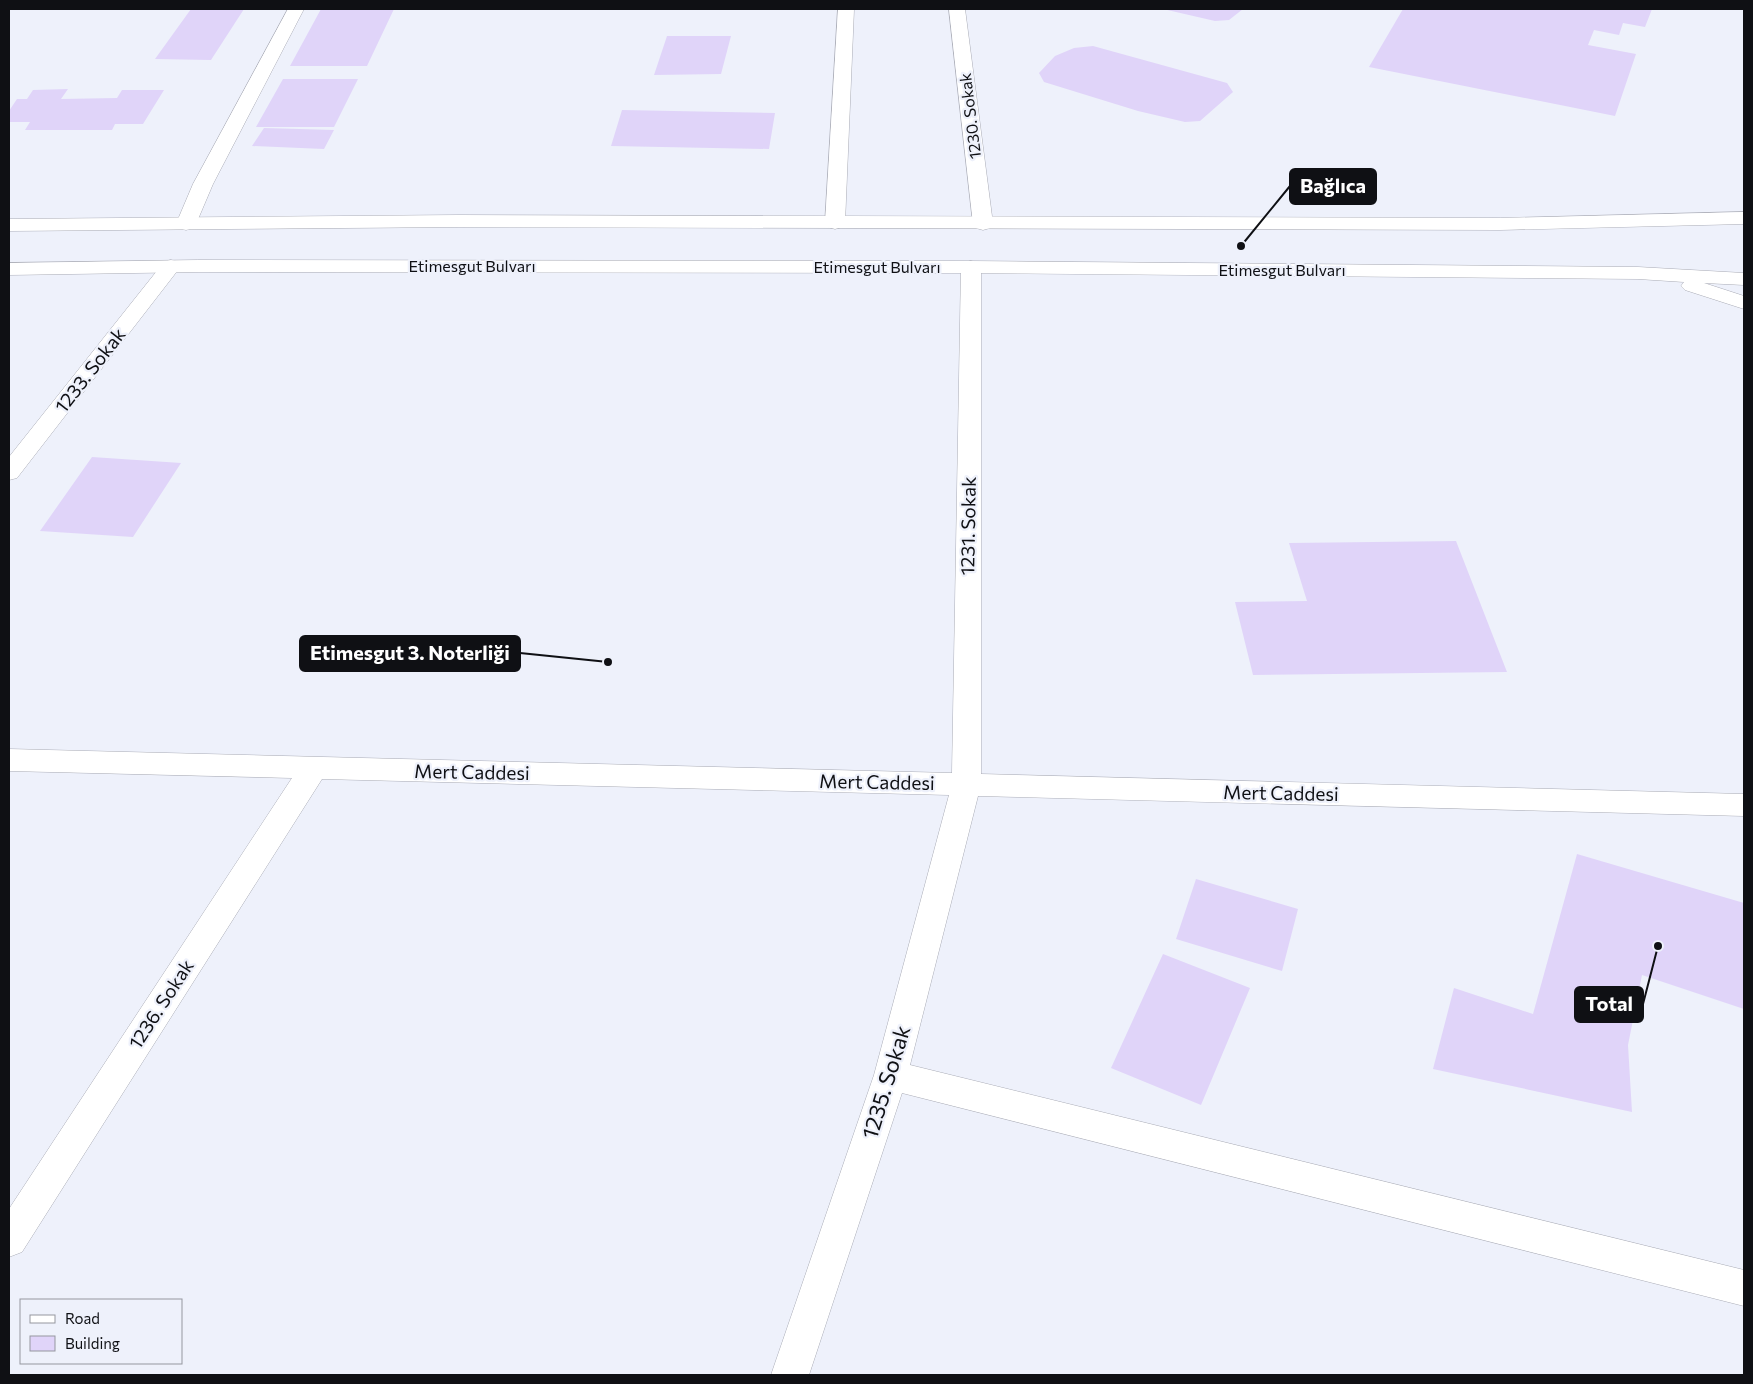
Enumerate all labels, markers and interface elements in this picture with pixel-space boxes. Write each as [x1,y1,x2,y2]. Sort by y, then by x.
street label: 1230. Sokak [955,72,984,160]
callout: Bağlıca [1290,169,1376,204]
text: Bağlıca [1300,173,1366,197]
street label: Etimesgut Bulvarı [408,256,536,275]
street label: Etimesgut Bulvarı [813,257,941,276]
street label: Etimesgut Bulvarı [1218,260,1346,279]
street label: 1233. Sokak [49,323,130,417]
street label: 1231. Sokak [955,476,980,576]
callout: Etimesgut 3. Noterliği [300,636,520,671]
text: Etimesgut 3. Noterliği [310,640,510,664]
street label: Mert Caddesi [414,759,530,784]
street label: Mert Caddesi [819,769,935,794]
street label: Mert Caddesi [1223,780,1339,805]
street label: 1236. Sokak [123,955,198,1053]
callout: Total [1575,987,1643,1022]
text: Total [1585,991,1633,1015]
street label: 1235. Sokak [855,1022,916,1142]
legend [20,1299,182,1364]
text: Road [65,1309,100,1327]
text: Building [65,1334,120,1352]

